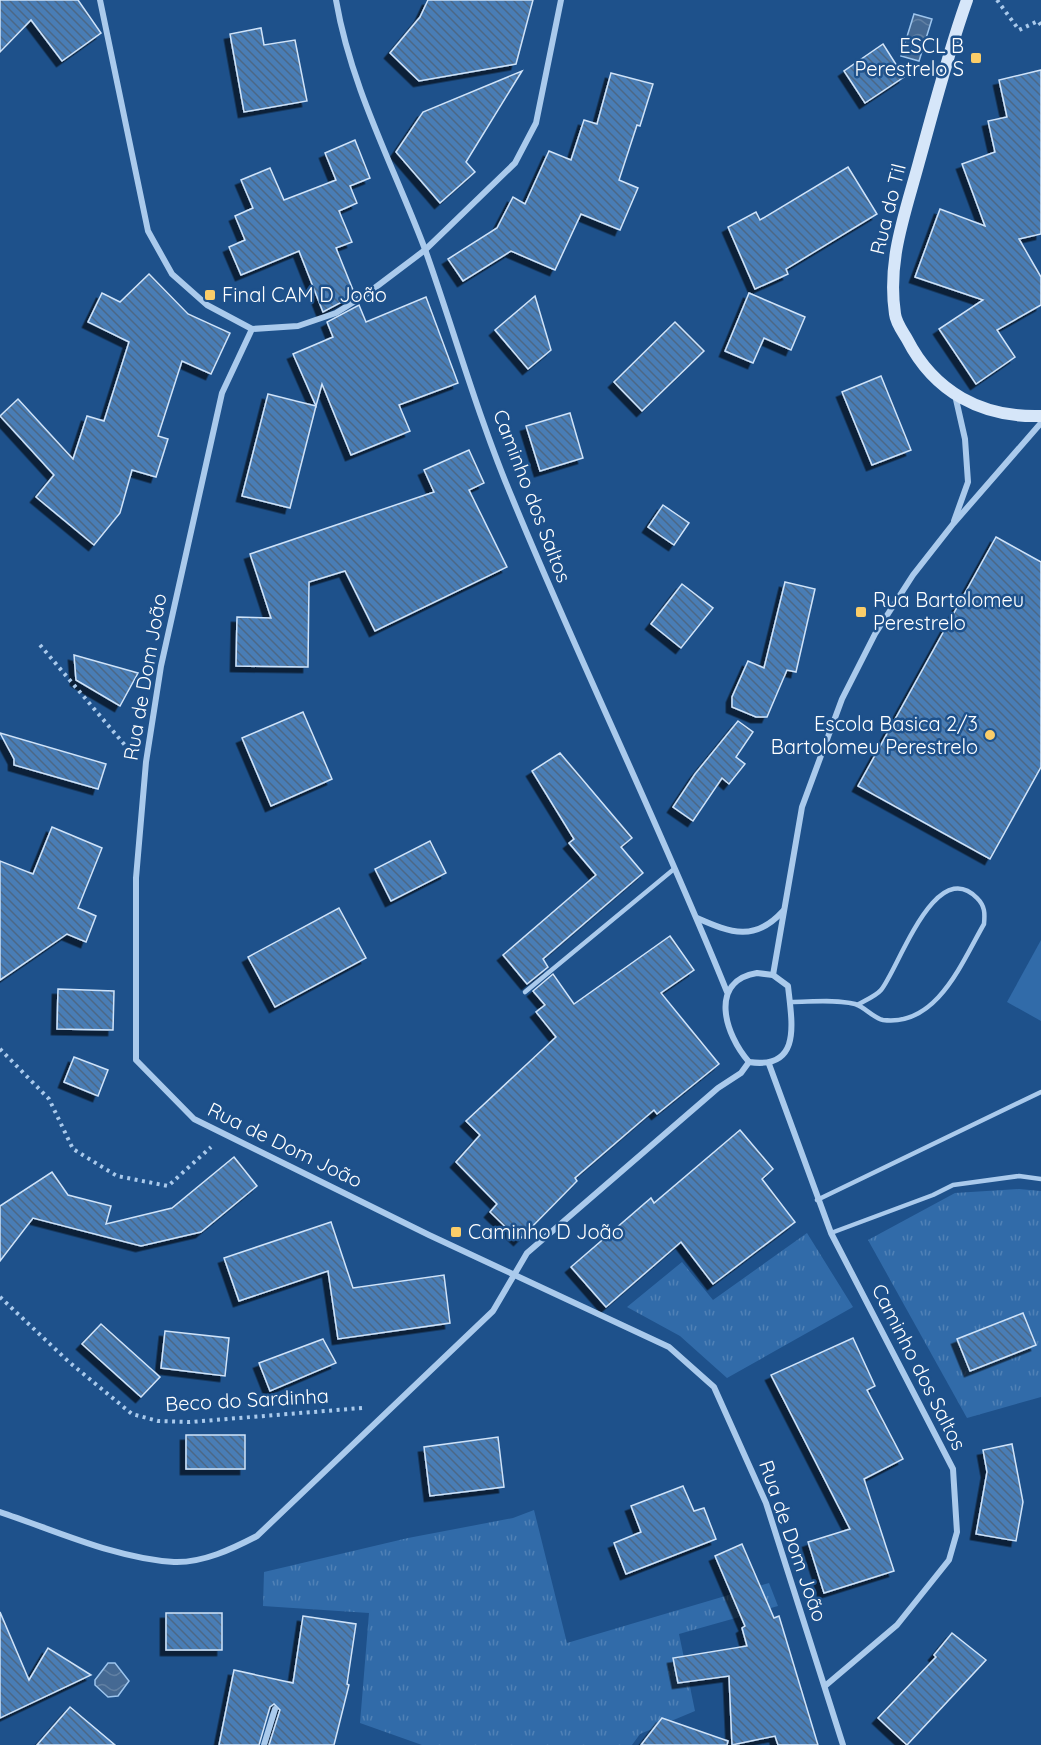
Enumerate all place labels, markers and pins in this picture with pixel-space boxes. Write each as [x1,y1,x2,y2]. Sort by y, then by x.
place label: ESCL B Perestrelo S [855,33,964,81]
marker: ESCL B Perestrelo S [969,51,983,65]
place label: Final CAM D João [222,282,387,307]
marker: Final CAM D João [203,288,217,302]
place label: Rua Bartolomeu Perestrelo [873,587,1024,635]
marker: Rua Bartolomeu Perestrelo [854,605,868,619]
place label: Escola Basica 2/3 Bartolomeu Perestrelo [771,711,978,759]
marker: Escola Basica 2/3 Bartolomeu Perestrelo [983,728,997,742]
place label: Caminho D João [468,1219,624,1244]
marker: Caminho D João [449,1225,463,1239]

